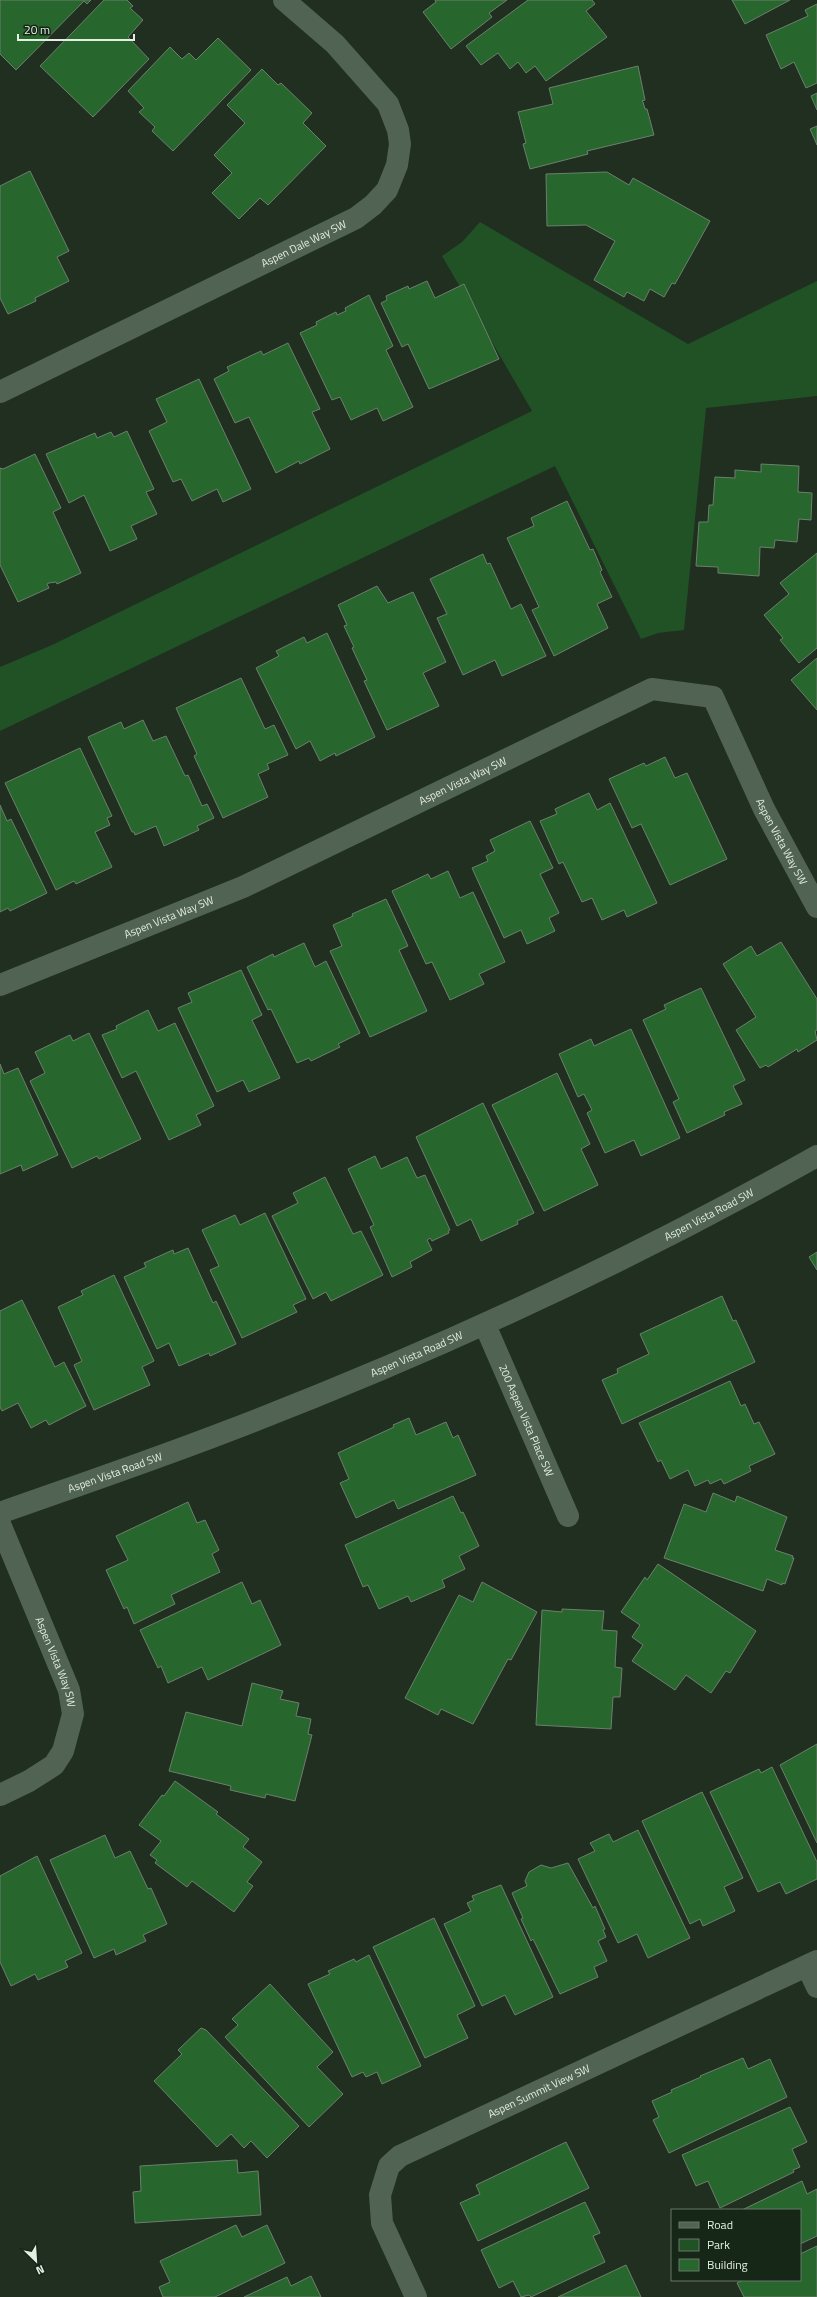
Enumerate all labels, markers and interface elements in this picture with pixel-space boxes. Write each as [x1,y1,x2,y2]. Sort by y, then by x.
scale bar [18,16,134,42]
text: 20 m [24,20,50,39]
street label: Aspen Dale Way SW [258,216,349,271]
street label: Aspen Vista Way SW [416,753,509,809]
street label: Aspen Vista Way SW [752,796,812,888]
street label: Aspen Vista Way SW [121,892,216,942]
street label: Aspen Vista Road SW [661,1184,757,1244]
street label: Aspen Vista Road SW [368,1327,466,1381]
street label: 200 Aspen Vista Place SW [495,1362,558,1479]
street label: Aspen Vista Road SW [66,1448,165,1497]
street label: Aspen Vista Way SW [31,1614,80,1708]
street label: Aspen Summit View SW [485,2060,593,2122]
legend [671,2209,801,2281]
text: Road [707,2215,733,2234]
text: Park [707,2235,730,2254]
north arrow [16,2241,56,2281]
text: Building [707,2255,748,2274]
text: N [33,2261,47,2279]

